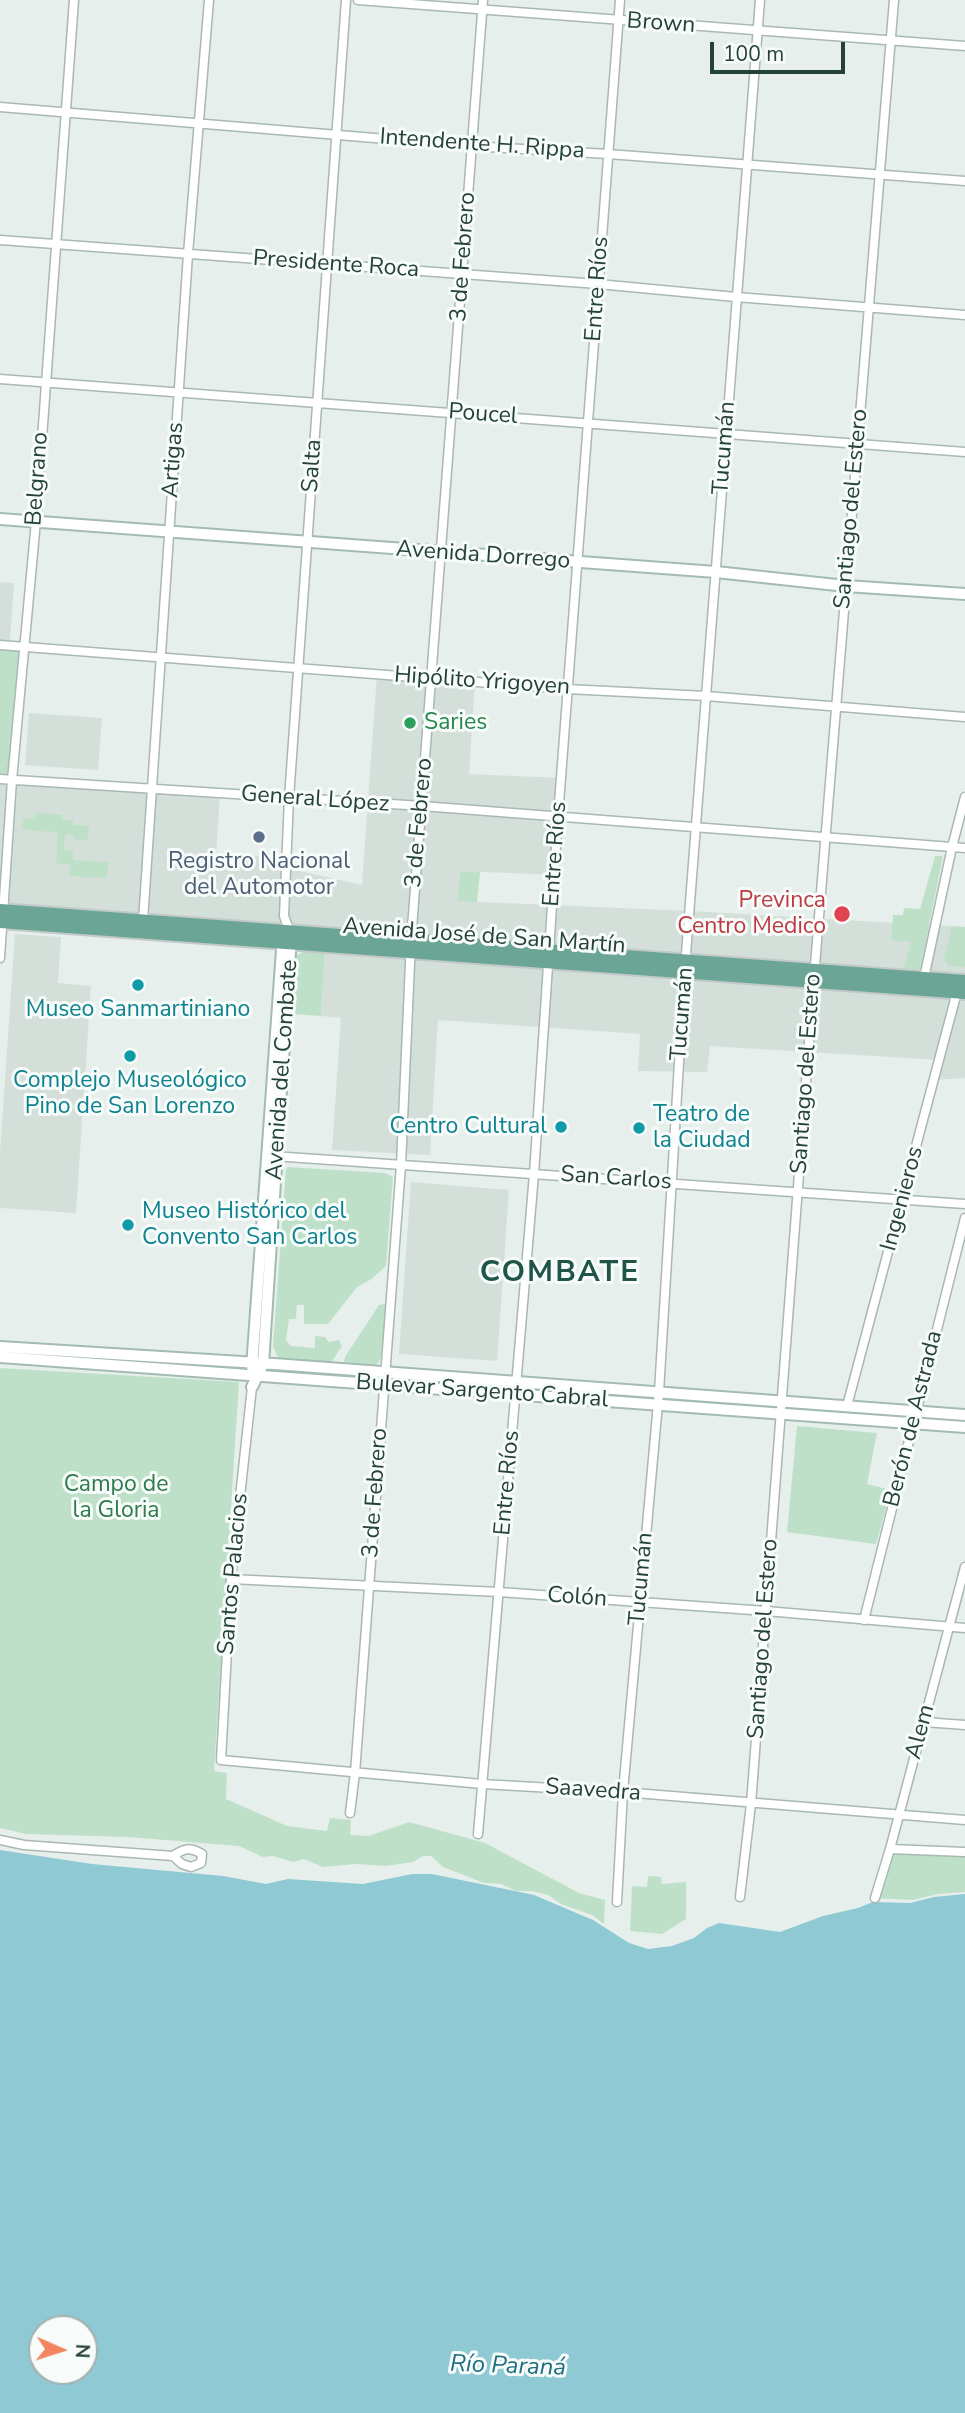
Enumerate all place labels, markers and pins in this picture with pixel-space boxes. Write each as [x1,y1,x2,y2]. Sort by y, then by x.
place label: Saries [424,709,487,737]
marker: Saries [402,715,418,731]
marker: Registro Nacional del Automotor [251,829,267,845]
place label: Registro Nacional del Automotor [168,848,350,902]
place label: Previnca Centro Medico [677,887,826,941]
marker: Previnca Centro Medico [832,904,852,924]
marker: Museo Sanmartiniano [130,977,146,993]
place label: Museo Sanmartiniano [26,996,250,1024]
marker: Complejo Museológico Pino de San Lorenzo [122,1048,138,1064]
place label: Complejo Museológico Pino de San Lorenzo [13,1067,247,1121]
place label: Teatro de la Ciudad [653,1101,751,1155]
place label: Centro Cultural [389,1113,547,1141]
marker: Centro Cultural [553,1119,569,1135]
marker: Teatro de la Ciudad [631,1120,647,1136]
place label: Museo Histórico del Convento San Carlos [142,1198,357,1252]
marker: Museo Histórico del Convento San Carlos [120,1217,136,1233]

